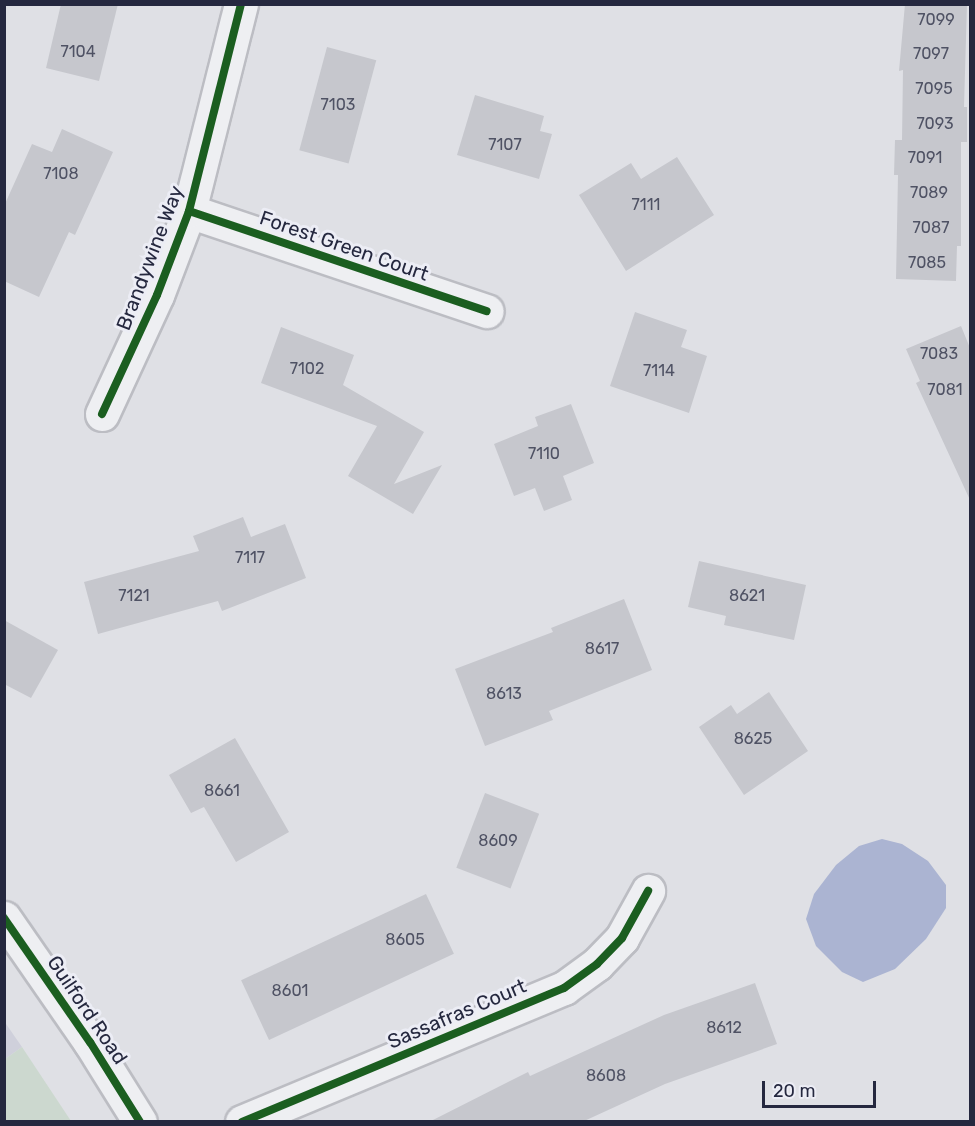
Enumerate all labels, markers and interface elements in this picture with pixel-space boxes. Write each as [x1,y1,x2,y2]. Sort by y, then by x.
house number: 7099 [917,10,955,30]
house number: 7104 [60,42,96,62]
house number: 7097 [913,44,949,64]
house number: 7095 [915,79,953,99]
house number: 7103 [321,95,355,115]
house number: 7093 [916,114,954,134]
house number: 7107 [488,135,522,155]
house number: 7091 [908,148,942,168]
house number: 7108 [43,164,79,184]
street label: Brandywine Way [111,182,189,334]
house number: 7089 [910,183,948,203]
house number: 7111 [632,195,660,215]
street label: Forest Green Court [256,206,432,286]
house number: 7087 [913,218,949,238]
house number: 7085 [908,253,946,273]
house number: 7083 [920,344,958,364]
house number: 7102 [290,359,324,379]
house number: 7114 [643,361,675,381]
house number: 7081 [927,380,963,400]
house number: 7110 [528,444,560,464]
house number: 7117 [235,548,265,568]
house number: 7121 [118,586,150,606]
house number: 8621 [729,586,765,606]
house number: 8617 [585,639,619,659]
house number: 8613 [486,684,522,704]
house number: 8625 [734,729,772,749]
house number: 8661 [204,781,240,801]
house number: 8609 [478,831,518,851]
house number: 8605 [385,930,425,950]
street label: Guilford Road [42,951,132,1069]
street label: Sassafras Court [384,974,530,1054]
house number: 8601 [272,981,308,1001]
house number: 8612 [706,1018,742,1038]
house number: 8608 [586,1066,626,1086]
scale bar [765,1069,879,1107]
text: 20 m [773,1080,815,1102]

